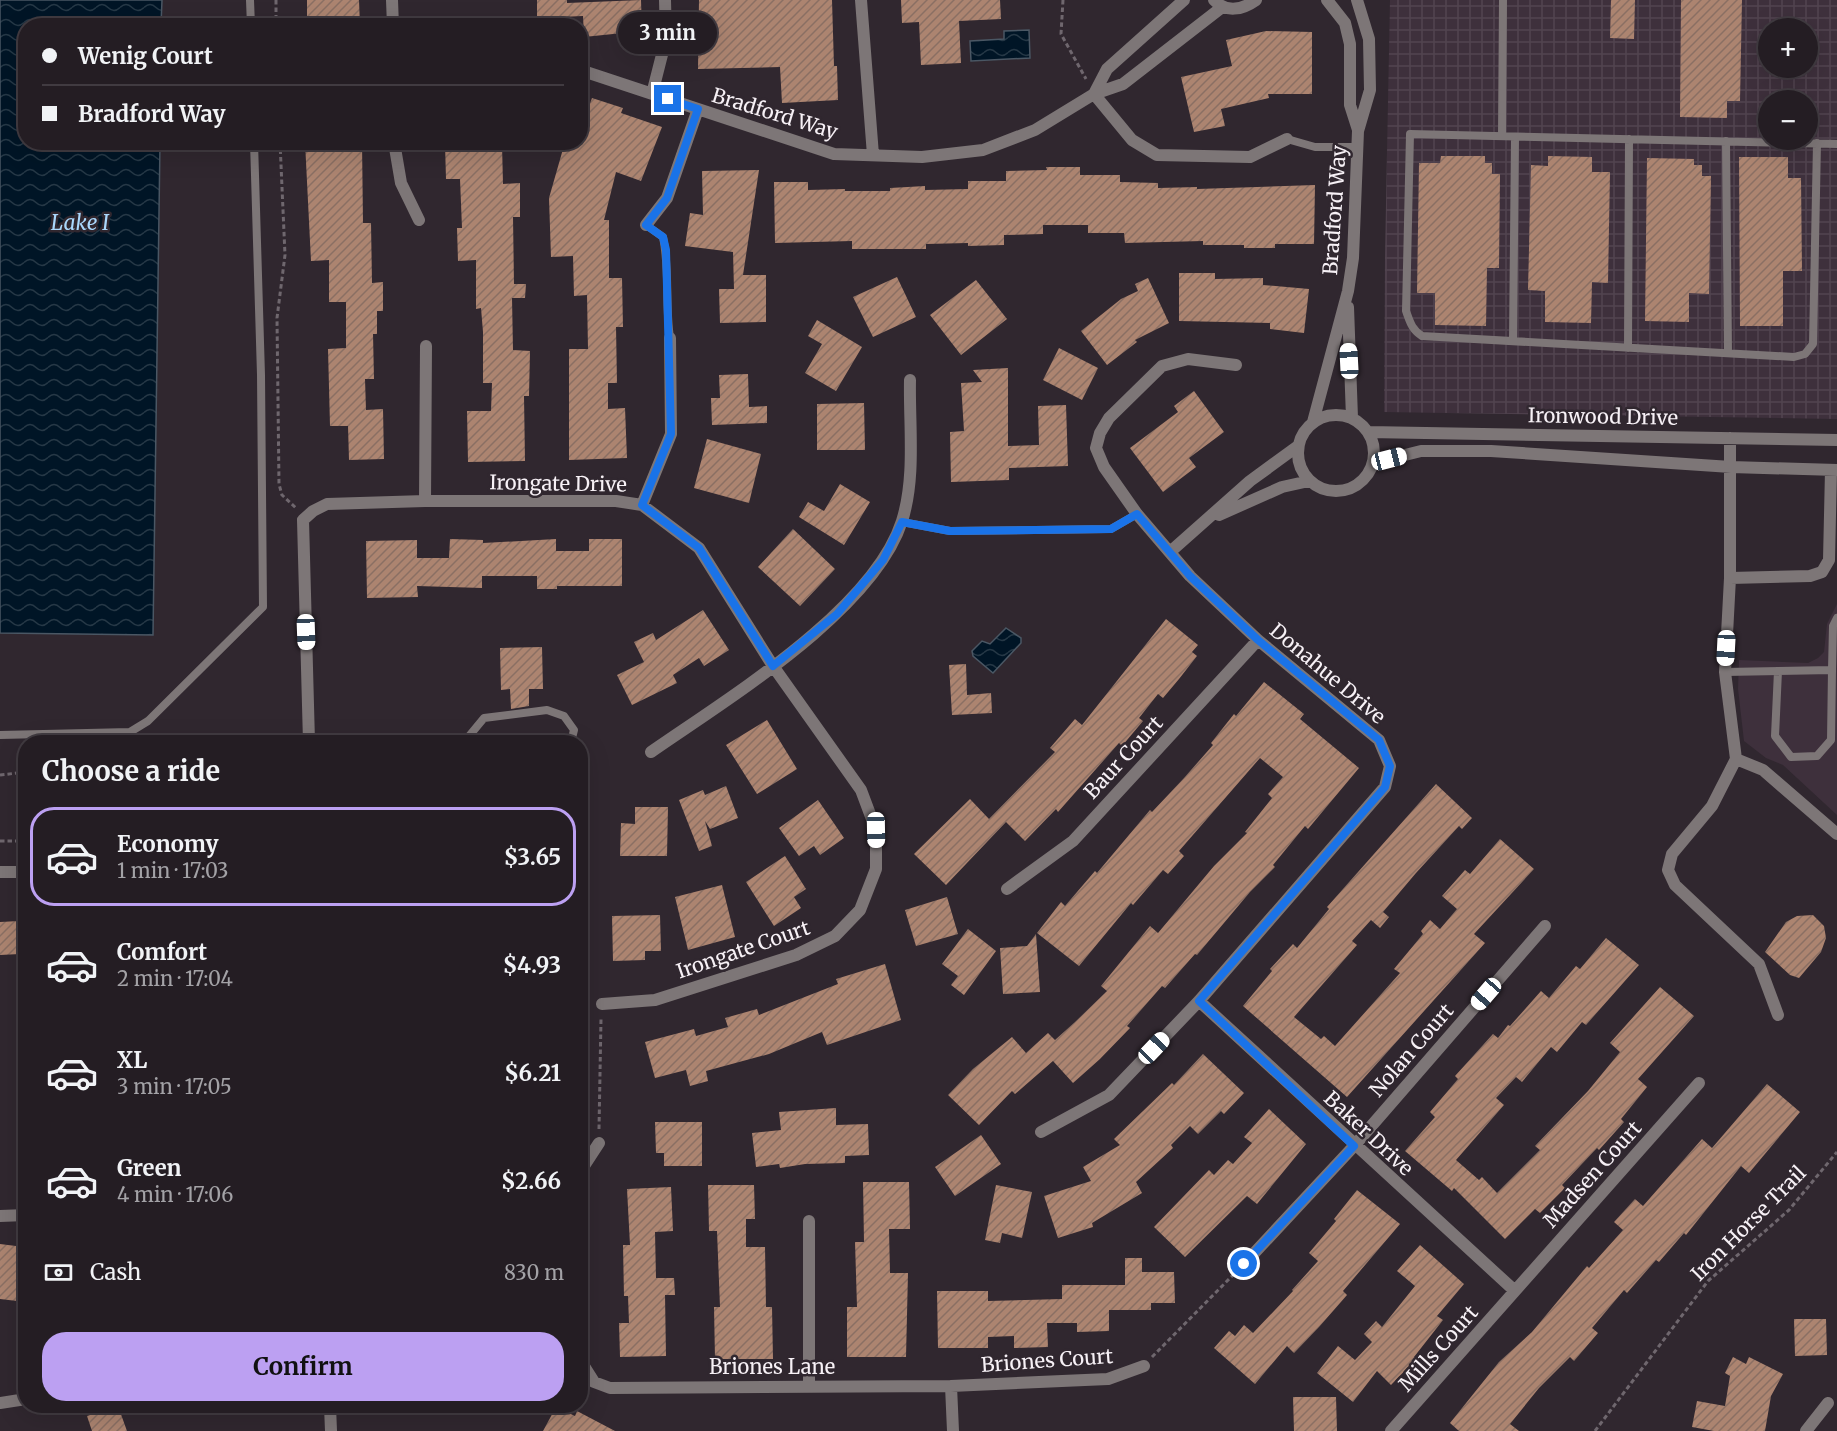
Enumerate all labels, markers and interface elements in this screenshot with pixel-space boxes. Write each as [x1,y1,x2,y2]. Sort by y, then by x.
callout: 3 min [618,12,718,54]
map controls [1758,18,1818,150]
button: + [1758,18,1818,78]
text: 3 min [639,20,696,45]
text: Wenig Court [78,42,213,70]
street label: Bradford Way [709,82,841,144]
route end [654,85,681,112]
button: − [1758,90,1818,150]
text: Bradford Way [78,100,226,128]
street label: Bradford Way [1317,144,1351,276]
water label: Lake I [51,209,110,236]
car [1339,343,1359,379]
street label: Ironwood Drive [1528,402,1678,430]
car [1369,446,1409,472]
street label: Irongate Drive [489,469,627,497]
car [296,614,316,650]
street label: Donahue Drive [1265,617,1391,729]
car [1716,630,1736,666]
street label: Baur Court [1078,710,1168,804]
text: Choose a ride [42,754,220,788]
car [867,812,885,848]
icon: car [45,830,99,884]
text: Economy [117,830,218,858]
text: $3.65 [504,843,561,871]
text: 1 min · 17:03 [117,858,229,883]
street label: Irongate Court [673,914,813,983]
icon: car [45,938,99,992]
text: Comfort [117,938,207,966]
text: $4.93 [503,951,561,979]
text: 2 min · 17:04 [117,966,233,991]
car [1467,975,1505,1013]
street label: Nolan Court [1364,998,1458,1102]
car [1135,1029,1173,1067]
icon: car [45,1046,99,1100]
text: XL [117,1046,147,1074]
text: $6.21 [504,1059,561,1087]
text: 3 min · 17:05 [117,1074,232,1099]
street label: Baker Drive [1319,1085,1419,1181]
street label: Madsen Court [1538,1115,1647,1232]
icon: car [45,1154,99,1208]
text: Green [117,1154,181,1182]
street label: Iron Horse Trail [1685,1160,1811,1286]
text: $2.66 [501,1167,561,1195]
text: 4 min · 17:06 [117,1182,233,1207]
route start [1230,1250,1257,1277]
icon: cash [42,1256,75,1289]
text: Cash [90,1258,141,1286]
text: 830 m [504,1260,564,1285]
street label: Mills Court [1393,1300,1483,1396]
button: Confirm [42,1332,564,1401]
street label: Briones Court [980,1343,1114,1377]
street label: Briones Lane [709,1354,835,1379]

